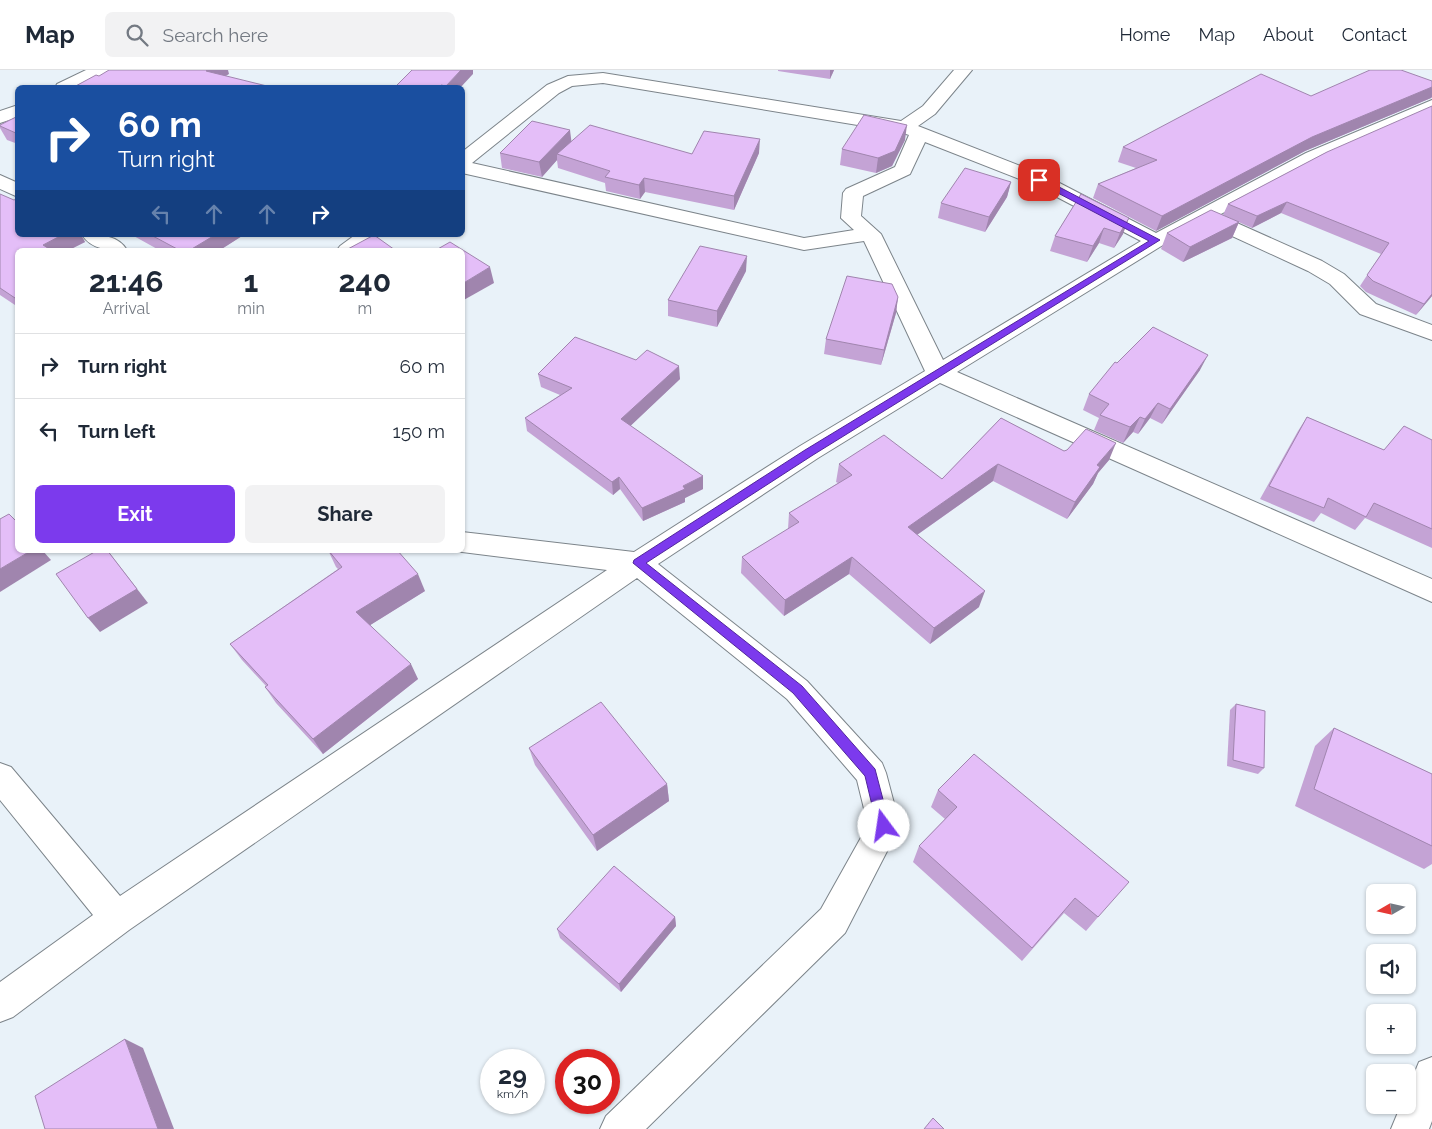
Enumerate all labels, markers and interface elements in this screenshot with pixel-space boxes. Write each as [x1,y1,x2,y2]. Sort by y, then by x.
search box [105,12,455,57]
text: Map [25,20,75,49]
icon: search [123,21,151,49]
text: Search here [163,24,268,46]
text: Home [1119,24,1170,45]
text: Map [1198,24,1235,45]
text: About [1263,24,1314,45]
text: Contact [1342,24,1407,45]
text: 60 m [118,104,202,145]
icon: right [35,105,100,170]
text: Turn right [118,146,215,172]
pin [1018,159,1060,201]
icon: arrive [1025,166,1053,194]
icon: left [147,200,175,228]
icon: ahead [200,200,228,228]
icon: ahead [253,200,281,228]
icon: right [306,200,334,228]
text: 21:46 [89,264,163,299]
text: 1 [244,264,258,299]
text: 240 [339,264,391,299]
text: Arrival [103,299,150,318]
text: min [237,299,265,318]
text: m [357,299,372,318]
icon: right [35,352,63,380]
text: Turn right [78,355,167,377]
text: 60 m [400,355,445,377]
icon: left [35,417,63,445]
text: Turn left [78,420,155,442]
text: 150 m [393,420,445,442]
button: Exit [35,485,235,543]
button: Share [245,485,445,543]
position arrow [857,799,909,851]
north arrow [1366,884,1416,934]
map controls [1366,884,1416,1114]
button: sound [1366,944,1416,994]
button: + [1366,1004,1416,1054]
speed limit sign: 30 [555,1049,620,1114]
text: 29 [498,1060,527,1090]
button: − [1366,1064,1416,1114]
text: km/h [497,1087,528,1101]

